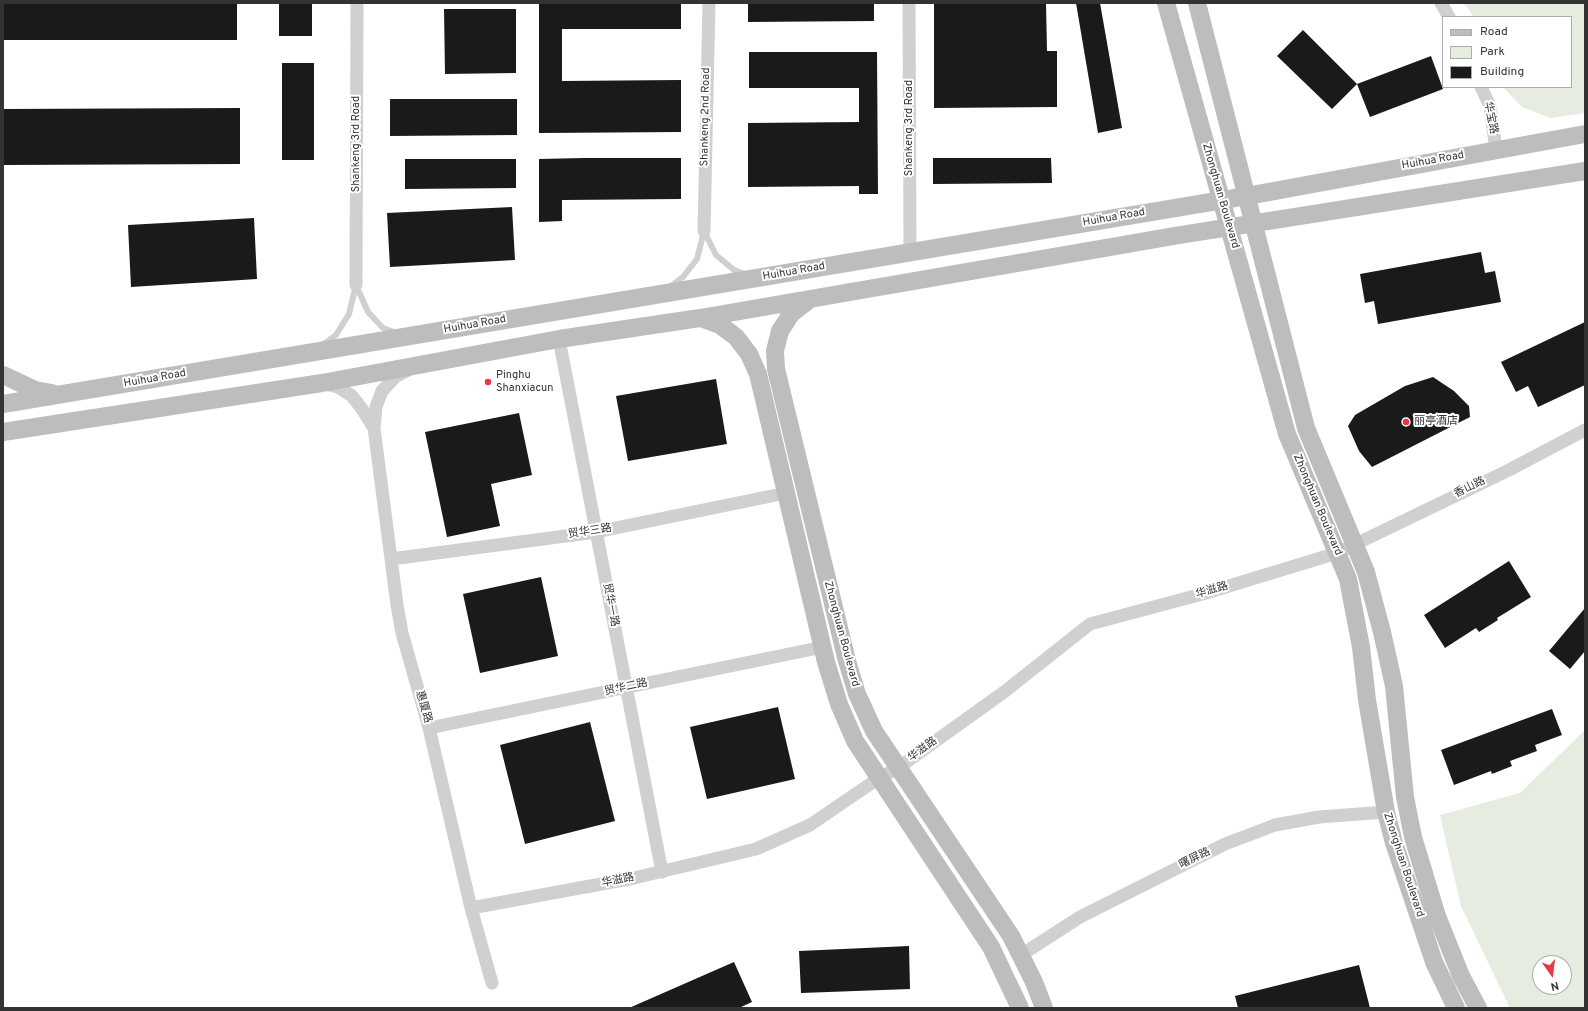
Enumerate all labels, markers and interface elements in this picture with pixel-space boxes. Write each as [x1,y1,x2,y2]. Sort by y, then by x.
legend [1442,16,1572,88]
text: Road [1480,24,1508,40]
text: Park [1480,44,1505,60]
text: Building [1480,64,1524,80]
street label: Shankeng 2nd Road [699,67,713,167]
street label: Shankeng 3rd Road [903,80,917,176]
street label: Shankeng 3rd Road [350,96,364,192]
street label: 华宝路 [1480,101,1500,135]
street label: Zhonghuan Boulevard [1199,142,1241,250]
street label: Huihua Road [1401,149,1465,173]
street label: Huihua Road [1082,206,1146,230]
street label: Huihua Road [762,260,826,284]
street label: Huihua Road [443,313,507,337]
street label: Huihua Road [123,367,187,391]
place label: Pinghu Shanxiacun [496,369,553,395]
marker: Pinghu Shanxiacun [483,377,493,387]
place label: 丽亭酒店 [1414,415,1458,429]
marker: 丽亭酒店 [1401,417,1411,427]
street label: Zhonghuan Boulevard [1290,452,1344,558]
street label: 香山路 [1452,475,1488,501]
street label: 贸华三路 [567,522,613,542]
street label: Zhonghuan Boulevard [821,580,861,688]
street label: 华滋路 [1194,580,1230,602]
street label: 贸华一路 [599,582,621,628]
street label: 贸华二路 [603,677,649,699]
street label: 惠厦路 [412,689,434,725]
street label: 华滋路 [906,735,940,765]
street label: Zhonghuan Boulevard [1380,811,1426,919]
street label: 曙屏路 [1177,846,1213,872]
street label: 华滋路 [601,871,635,891]
north arrow [1532,955,1572,995]
text: N [1549,978,1560,993]

